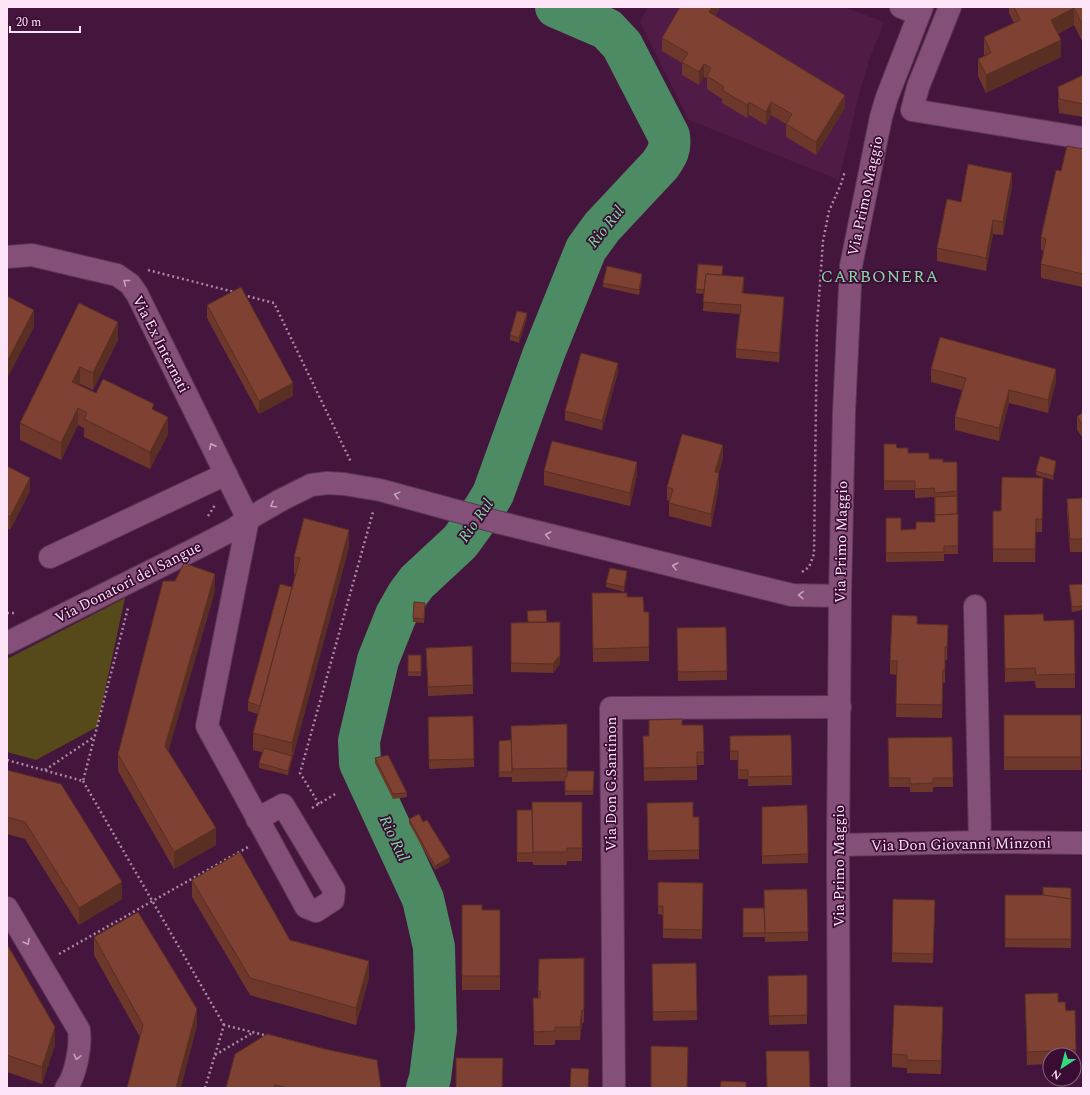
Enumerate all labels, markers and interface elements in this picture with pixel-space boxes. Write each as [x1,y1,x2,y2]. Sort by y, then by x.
scale bar [10,8,80,34]
text: 20 m [16,13,41,32]
street label: Via Primo Maggio [842,134,889,258]
water label: Rio Rul [581,200,630,253]
district label: CARBONERA [821,264,939,290]
one-way arrow [124,280,131,287]
street label: Via Ex Internati [126,291,195,397]
one-way arrow [209,443,217,450]
street label: Via Primo Maggio [829,481,854,603]
one-way arrow [393,491,400,500]
water label: Rio Rul [452,494,500,547]
one-way arrow [270,500,277,507]
one-way arrow [545,531,552,540]
street label: Via Donatori del Sangue [51,535,206,630]
one-way arrow [672,562,679,571]
one-way arrow [798,591,804,599]
street label: Via Don G.Santinon [600,717,623,851]
street label: Via Primo Maggio [828,805,851,927]
water label: Rio Rul [373,811,415,865]
street label: Via Don Giovanni Minzoni [871,831,1051,858]
one-way arrow [22,938,29,945]
north arrow [1042,1047,1082,1087]
one-way arrow [73,1054,81,1060]
text: N [1048,1065,1065,1084]

